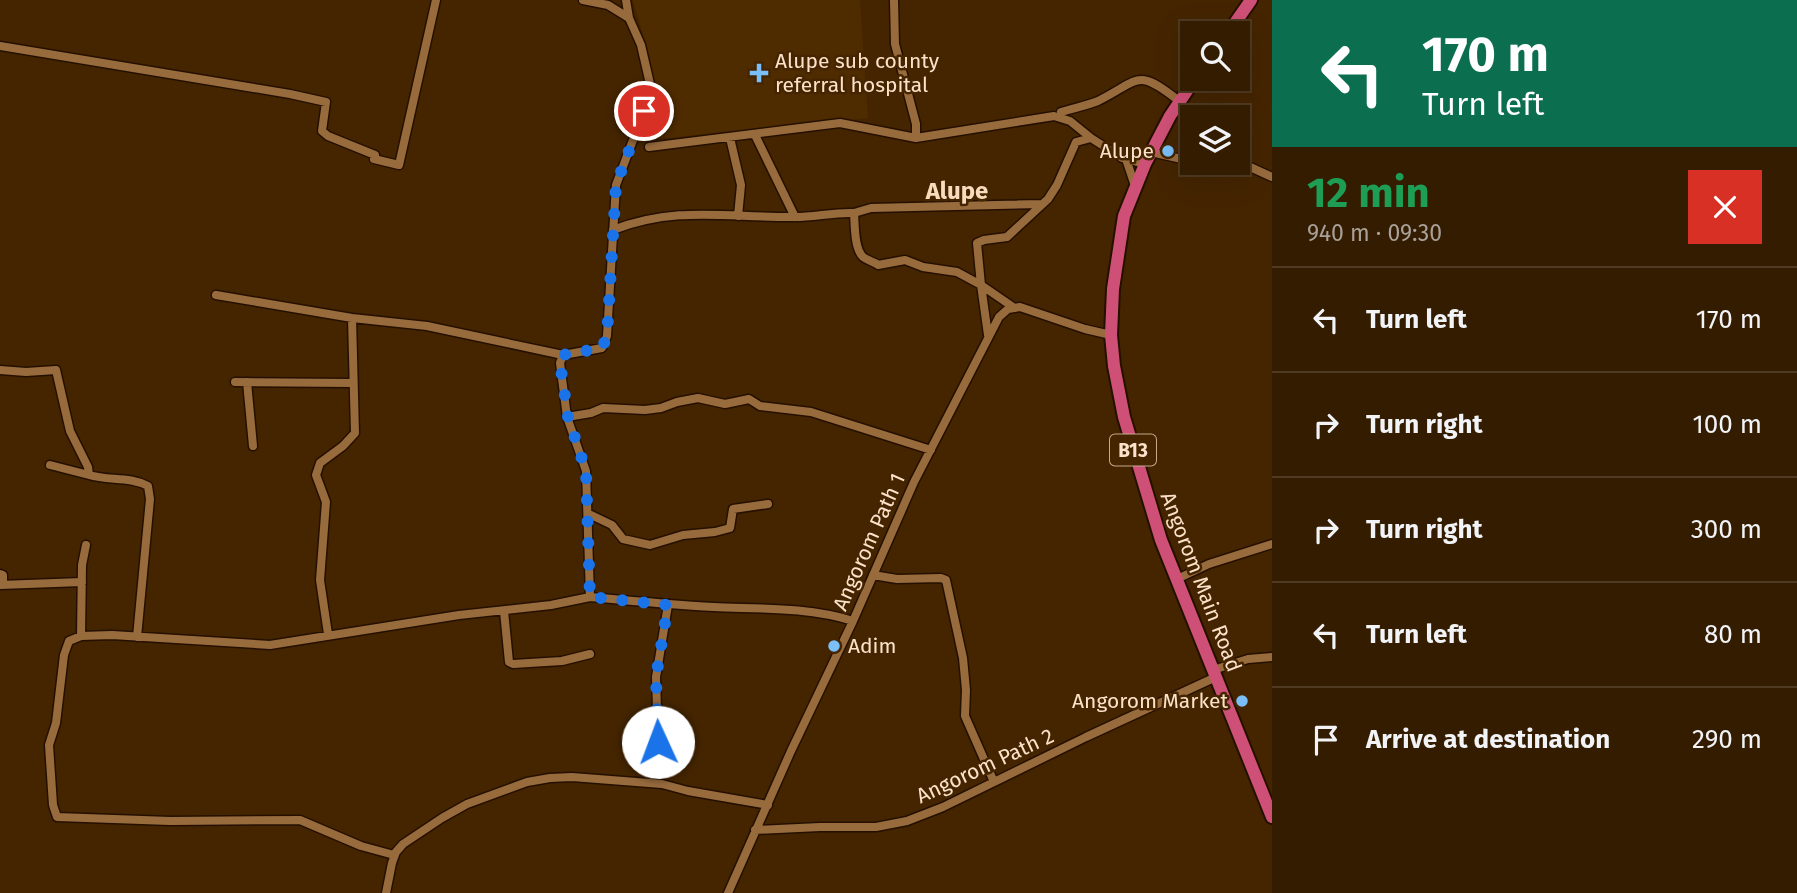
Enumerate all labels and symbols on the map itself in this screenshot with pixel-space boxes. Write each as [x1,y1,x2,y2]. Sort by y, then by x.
place label: Alupe sub county referral hospital [775,48,940,98]
marker: Alupe sub county referral hospital [749,63,769,83]
pin [614,81,674,141]
place label: Alupe [1100,138,1154,164]
marker: Alupe [1160,143,1176,159]
district label: Alupe [925,177,988,205]
road number: B13 [1110,435,1156,466]
street label: Angorom Path 1 [827,469,911,615]
street label: Angorom Main Road [1155,488,1247,676]
place label: Adim [848,633,897,659]
marker: Adim [826,638,842,654]
place label: Angorom Market [1072,688,1228,714]
marker: Angorom Market [1234,693,1250,709]
position arrow [621,705,695,779]
street label: Angorom Path 2 [912,723,1058,809]

